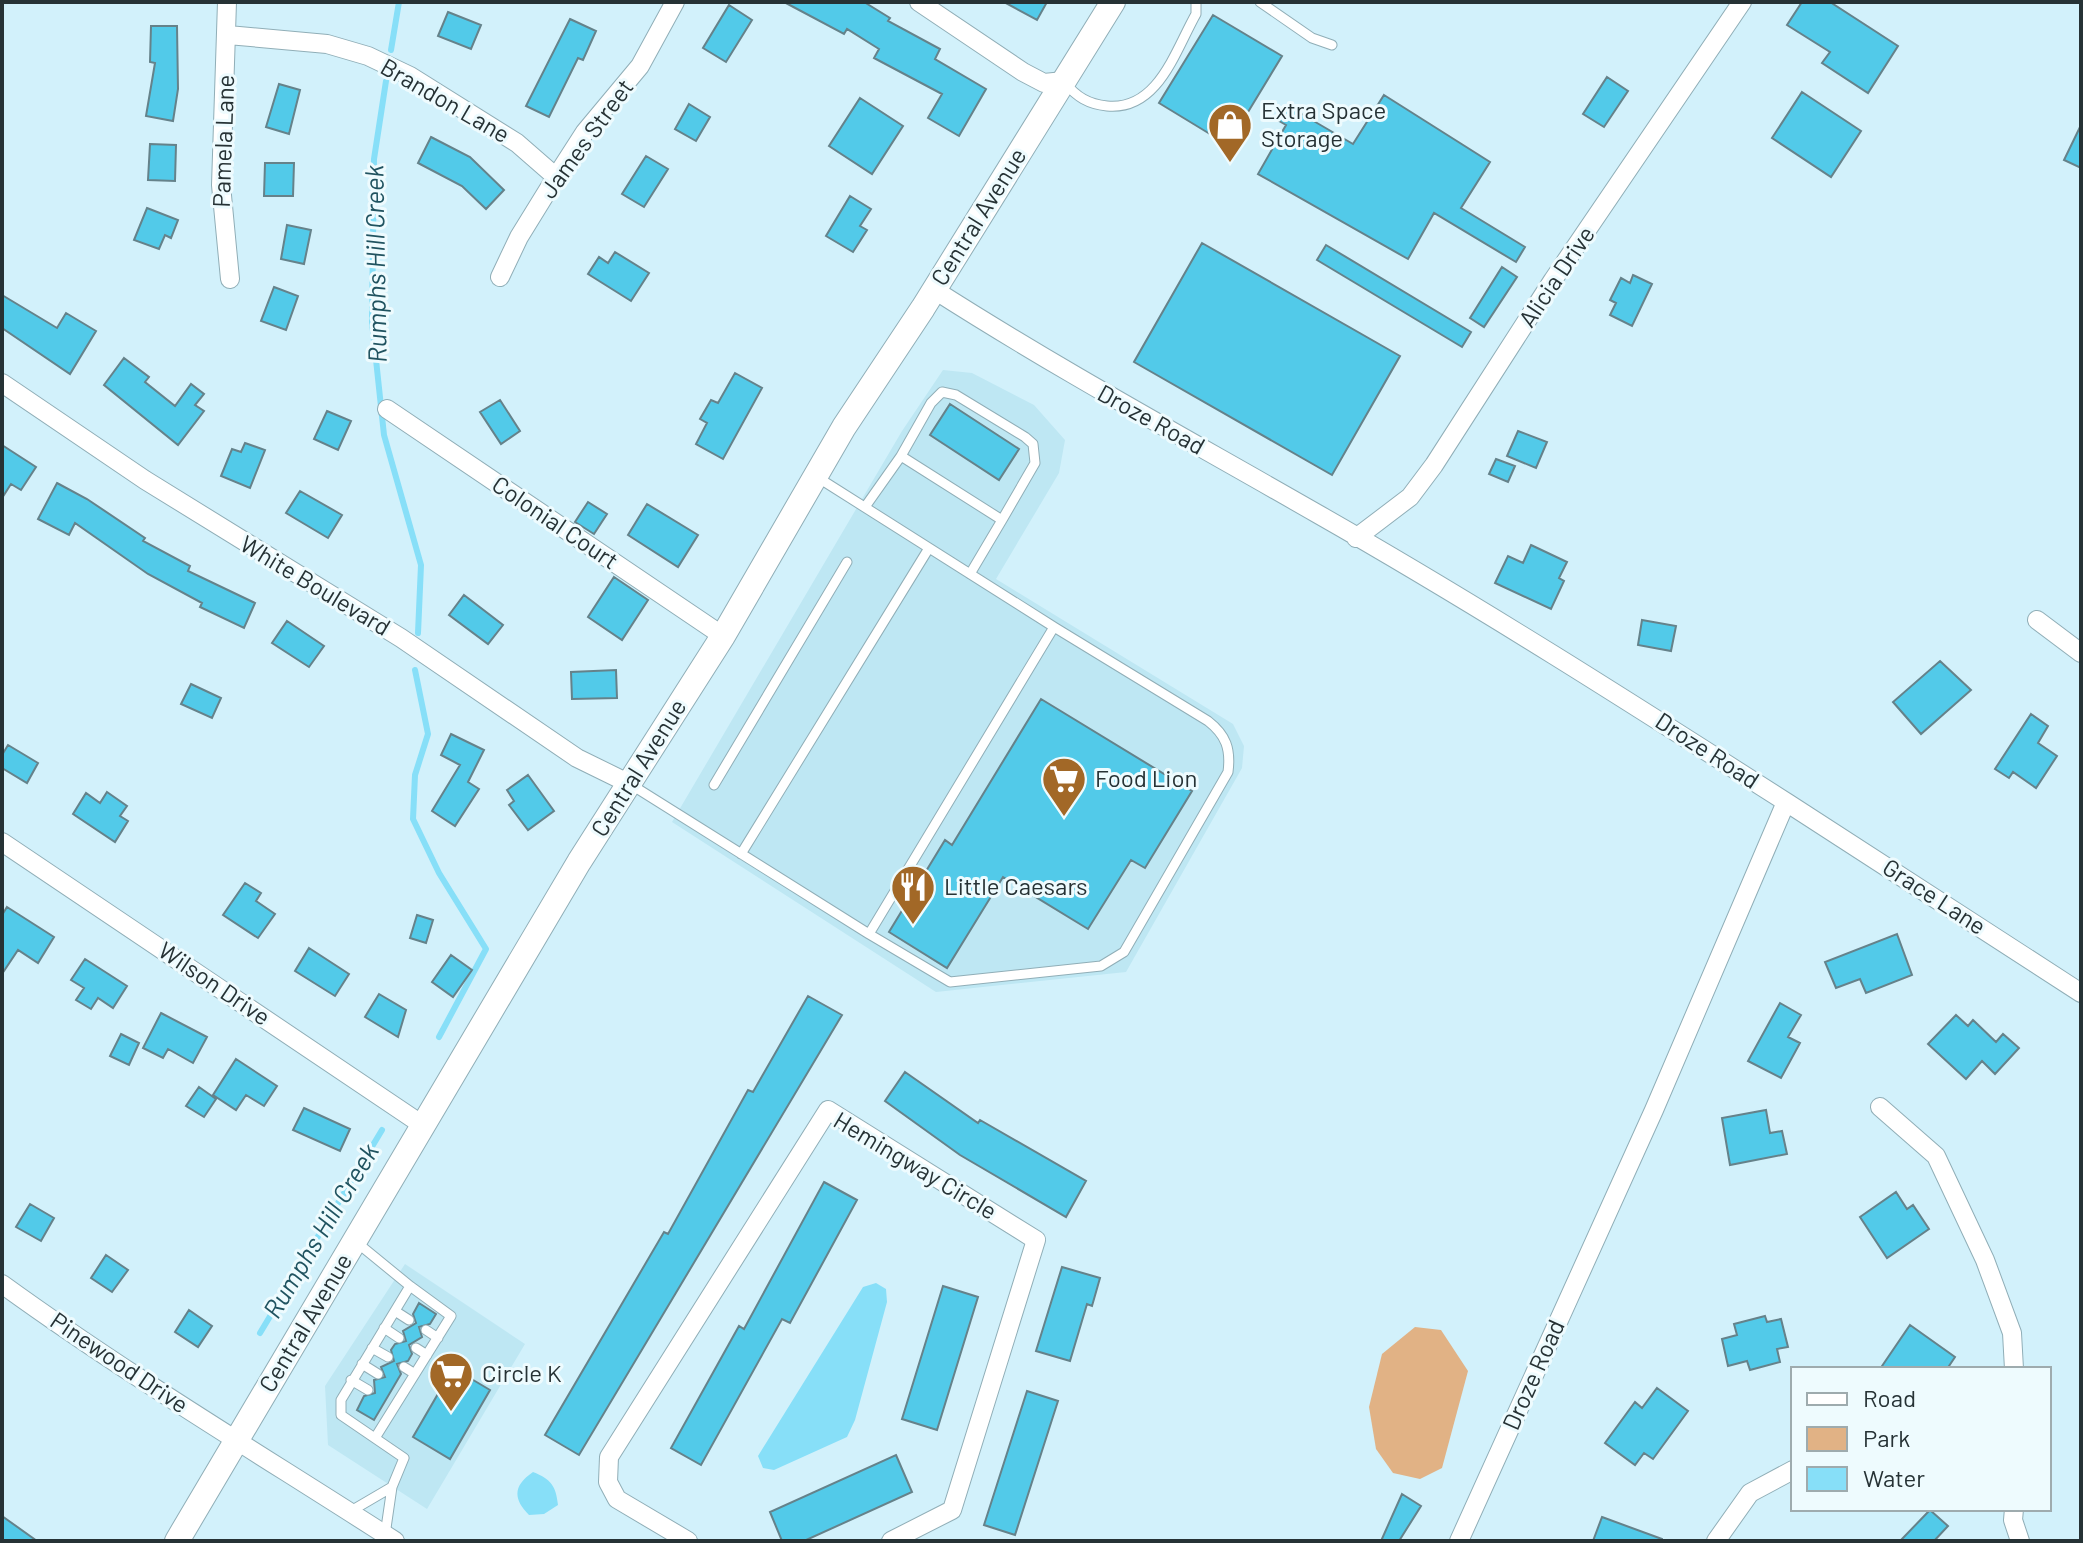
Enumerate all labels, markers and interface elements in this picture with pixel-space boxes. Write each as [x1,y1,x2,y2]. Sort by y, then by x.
street label: Brandon Lane [376,51,515,148]
street label: James Street [533,73,639,203]
street label: Pamela Lane [206,74,239,208]
place label: Extra Space Storage [1261,95,1386,152]
shop icon: Extra Space Storage [1206,101,1254,164]
street label: Central Avenue [924,142,1032,290]
water label: Rumphs Hill Creek [357,164,392,363]
street label: Alicia Drive [1511,220,1600,332]
street label: Droze Road [1093,377,1210,460]
street label: Colonial Court [487,469,625,575]
street label: White Boulevard [235,528,396,641]
street label: Central Avenue [584,693,692,841]
street label: Droze Road [1650,705,1765,794]
supermarket icon: Food Lion [1040,755,1088,818]
place label: Food Lion [1095,763,1198,792]
street label: Grace Lane [1878,852,1992,940]
restaurant icon: Little Caesars [889,863,937,926]
place label: Little Caesars [944,871,1088,900]
street label: Wilson Drive [153,935,276,1031]
street label: Hemingway Circle [829,1105,1003,1225]
water label: Rumphs Hill Creek [255,1137,384,1323]
street label: Central Avenue [252,1248,357,1397]
street label: Pinewood Drive [45,1305,194,1419]
street label: Droze Road [1495,1315,1570,1434]
supermarket icon: Circle K [427,1350,475,1413]
place label: Circle K [482,1358,562,1387]
legend [1791,1367,2051,1511]
text: Road [1863,1383,1916,1412]
text: Park [1863,1423,1910,1452]
text: Water [1863,1463,1925,1492]

